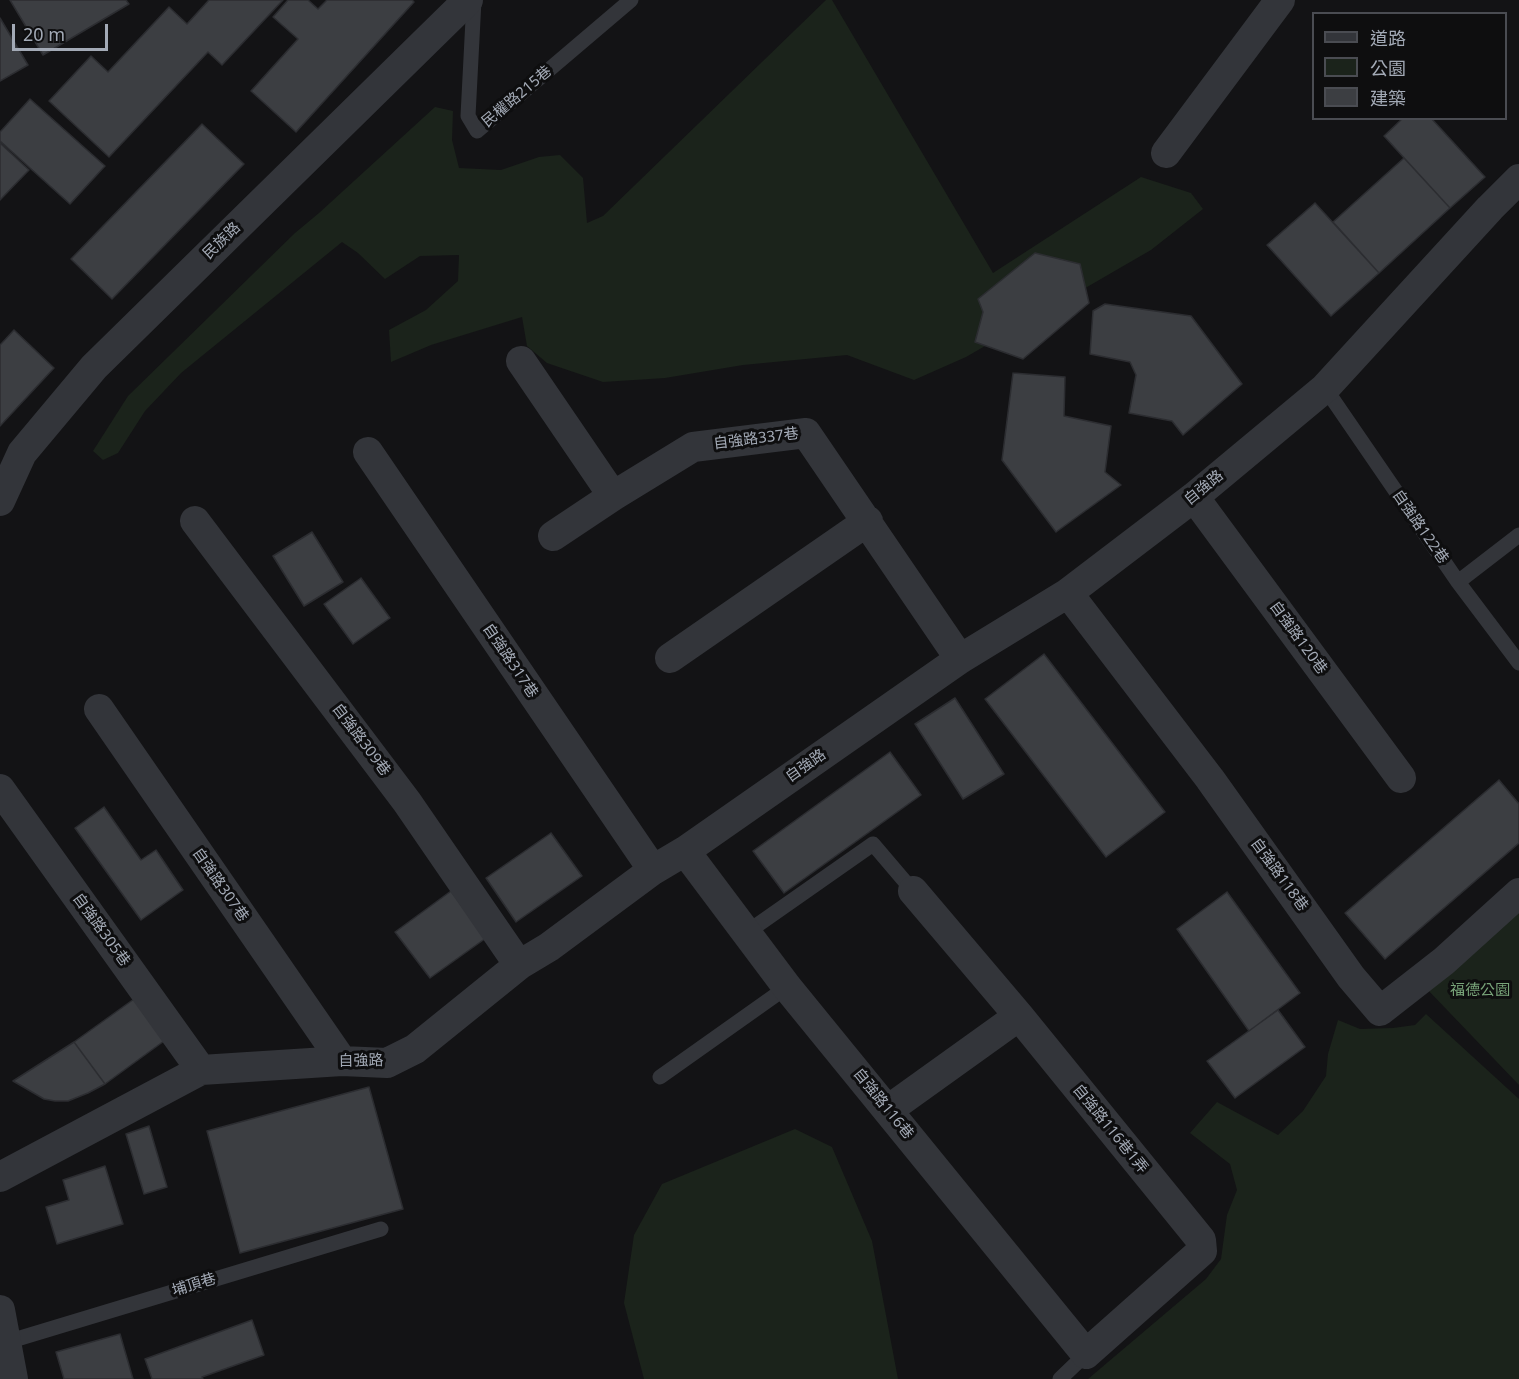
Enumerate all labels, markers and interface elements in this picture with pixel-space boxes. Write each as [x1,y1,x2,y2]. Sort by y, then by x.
scale bar [15,12,111,50]
legend [1312,12,1507,120]
text: 20 m [23,22,65,46]
text: 道路 [1370,26,1406,50]
text: 公園 [1370,56,1406,80]
street label: 民權路215巷 [478,63,556,131]
text: 建築 [1370,86,1406,110]
street label: 民族路 [200,219,244,263]
street label: 自強路337巷 [712,425,800,453]
street label: 自強路 [1181,467,1227,509]
street label: 自強路122巷 [1388,487,1452,567]
street label: 自強路120巷 [1266,598,1330,678]
street label: 自強路317巷 [479,620,541,702]
street label: 自強路309巷 [328,700,394,780]
street label: 自強路 [782,746,830,786]
street label: 自強路118巷 [1247,835,1311,915]
street label: 自強路307巷 [188,845,252,925]
street label: 自強路305巷 [69,890,133,970]
park label: 福德公園 [1450,982,1510,1000]
street label: 自強路 [338,1052,384,1070]
street label: 自強路116巷 [849,1065,917,1143]
street label: 自強路116巷1弄 [1069,1081,1151,1177]
street label: 埔頂巷 [170,1270,218,1300]

